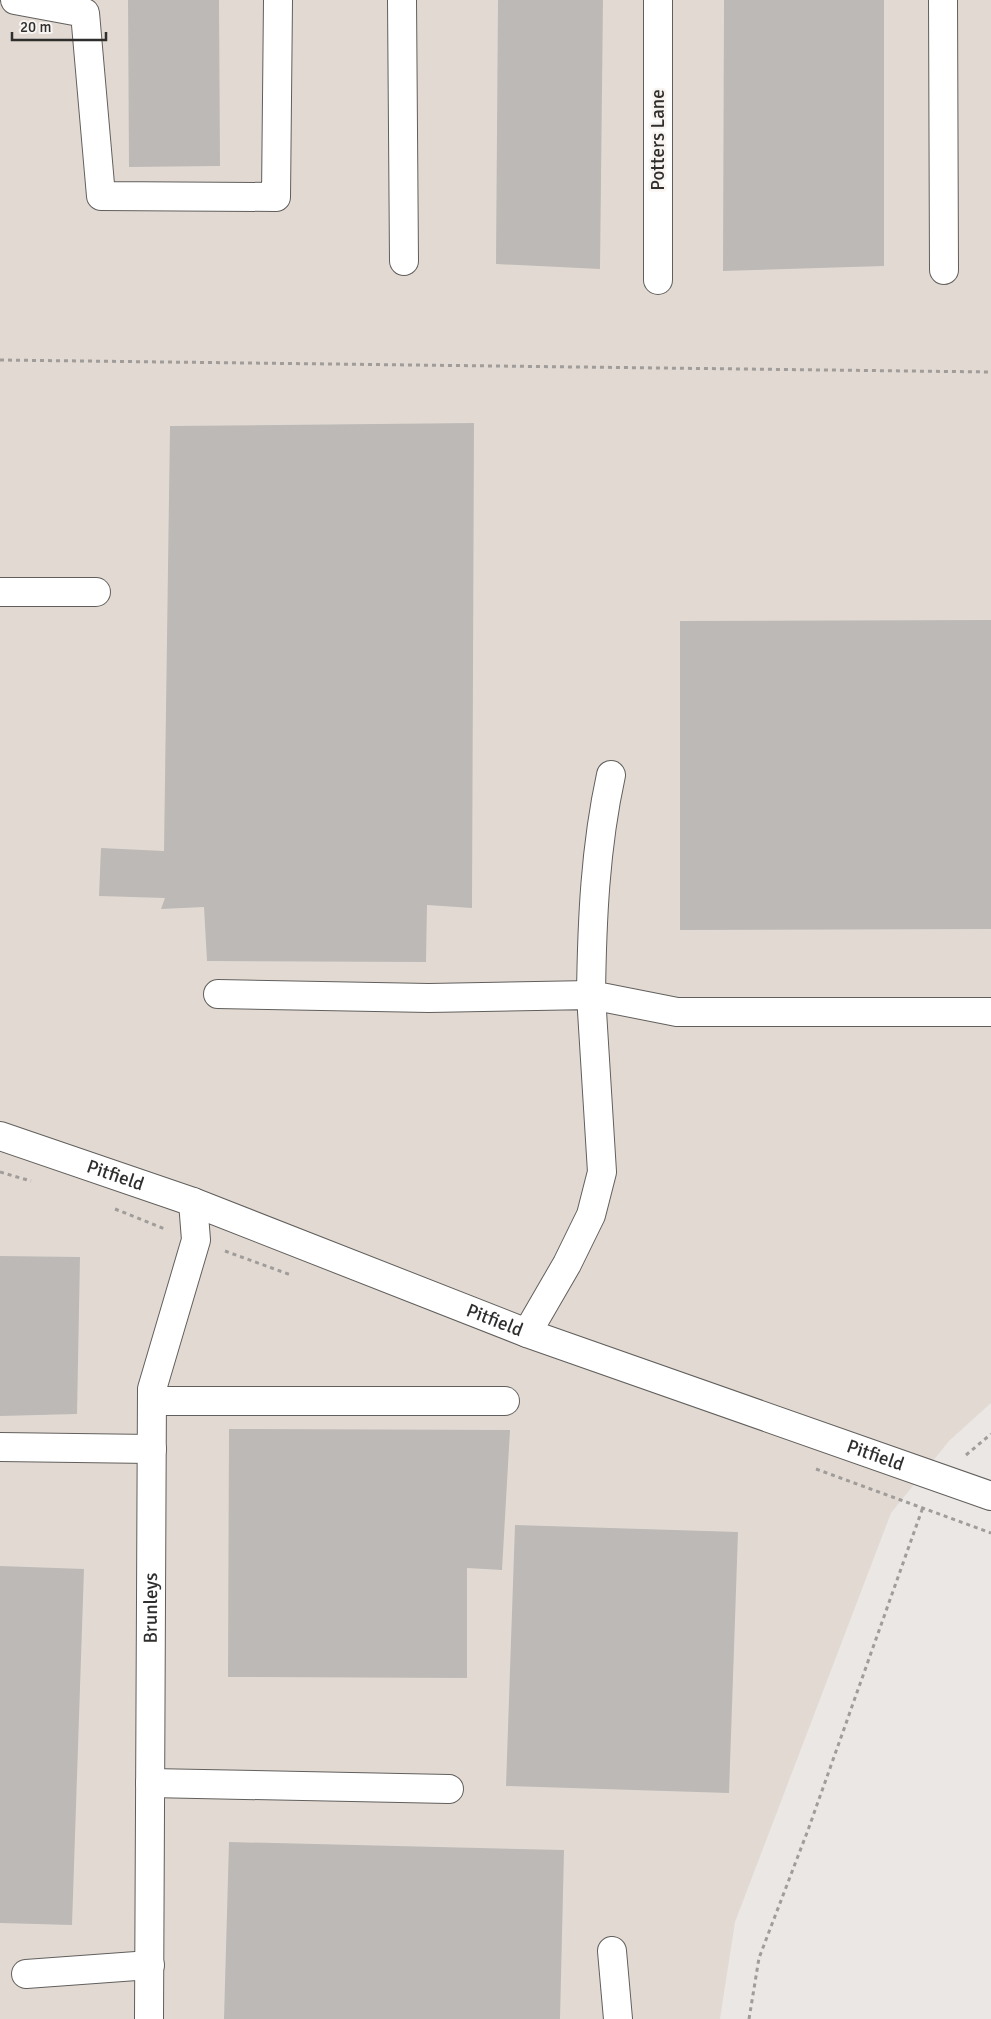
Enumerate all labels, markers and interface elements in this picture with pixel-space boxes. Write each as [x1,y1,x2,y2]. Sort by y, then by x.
scale bar [12,10,106,42]
text: 20 m [20,18,51,36]
street label: Potters Lane [646,89,670,191]
street label: Pitfield [84,1155,147,1196]
street label: Pitfield [463,1298,526,1342]
street label: Pitfield [844,1434,907,1476]
street label: Brunleys [139,1573,163,1644]

